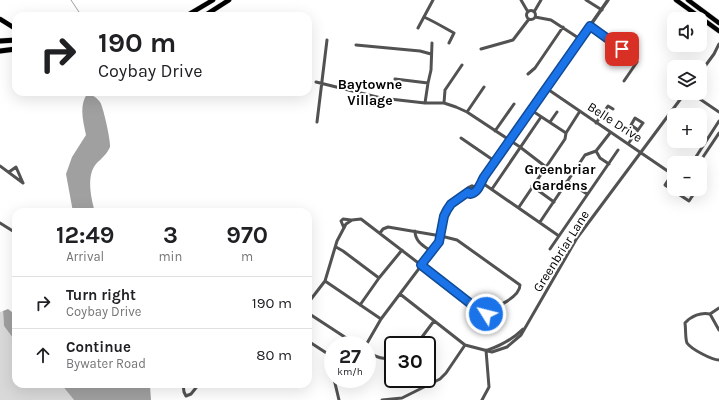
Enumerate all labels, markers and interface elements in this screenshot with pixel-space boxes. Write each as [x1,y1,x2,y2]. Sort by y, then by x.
map controls [667,12,707,196]
button: sound [667,12,707,52]
text: 190 m [98,26,176,59]
icon: right [32,28,84,80]
pin [605,32,639,66]
icon: arrive [611,38,633,60]
text: Coybay Drive [98,60,203,82]
button: layers [667,60,707,100]
district label: Baytowne Village [338,76,402,109]
street label: Belle Drive [585,99,645,145]
button: + [667,108,707,148]
button: − [667,156,707,196]
district label: Greenbriar Gardens [525,161,596,194]
street label: Greenbriar Lane [530,207,592,295]
text: 12:49 [56,221,114,249]
text: 3 [163,221,178,249]
text: 970 [226,221,268,249]
text: Arrival [66,249,104,264]
text: min [158,249,182,264]
text: m [241,249,253,264]
text: Turn right [66,286,136,304]
icon: right [32,292,54,314]
position arrow [465,293,507,335]
text: 190 m [252,294,292,312]
text: Coybay Drive [66,304,142,319]
speed limit sign: 30 [384,336,436,388]
text: Continue [66,338,131,356]
icon: ahead [32,344,54,366]
text: 27 [339,345,361,368]
text: 80 m [256,346,292,364]
text: Bywater Road [66,356,146,371]
text: km/h [337,366,363,378]

